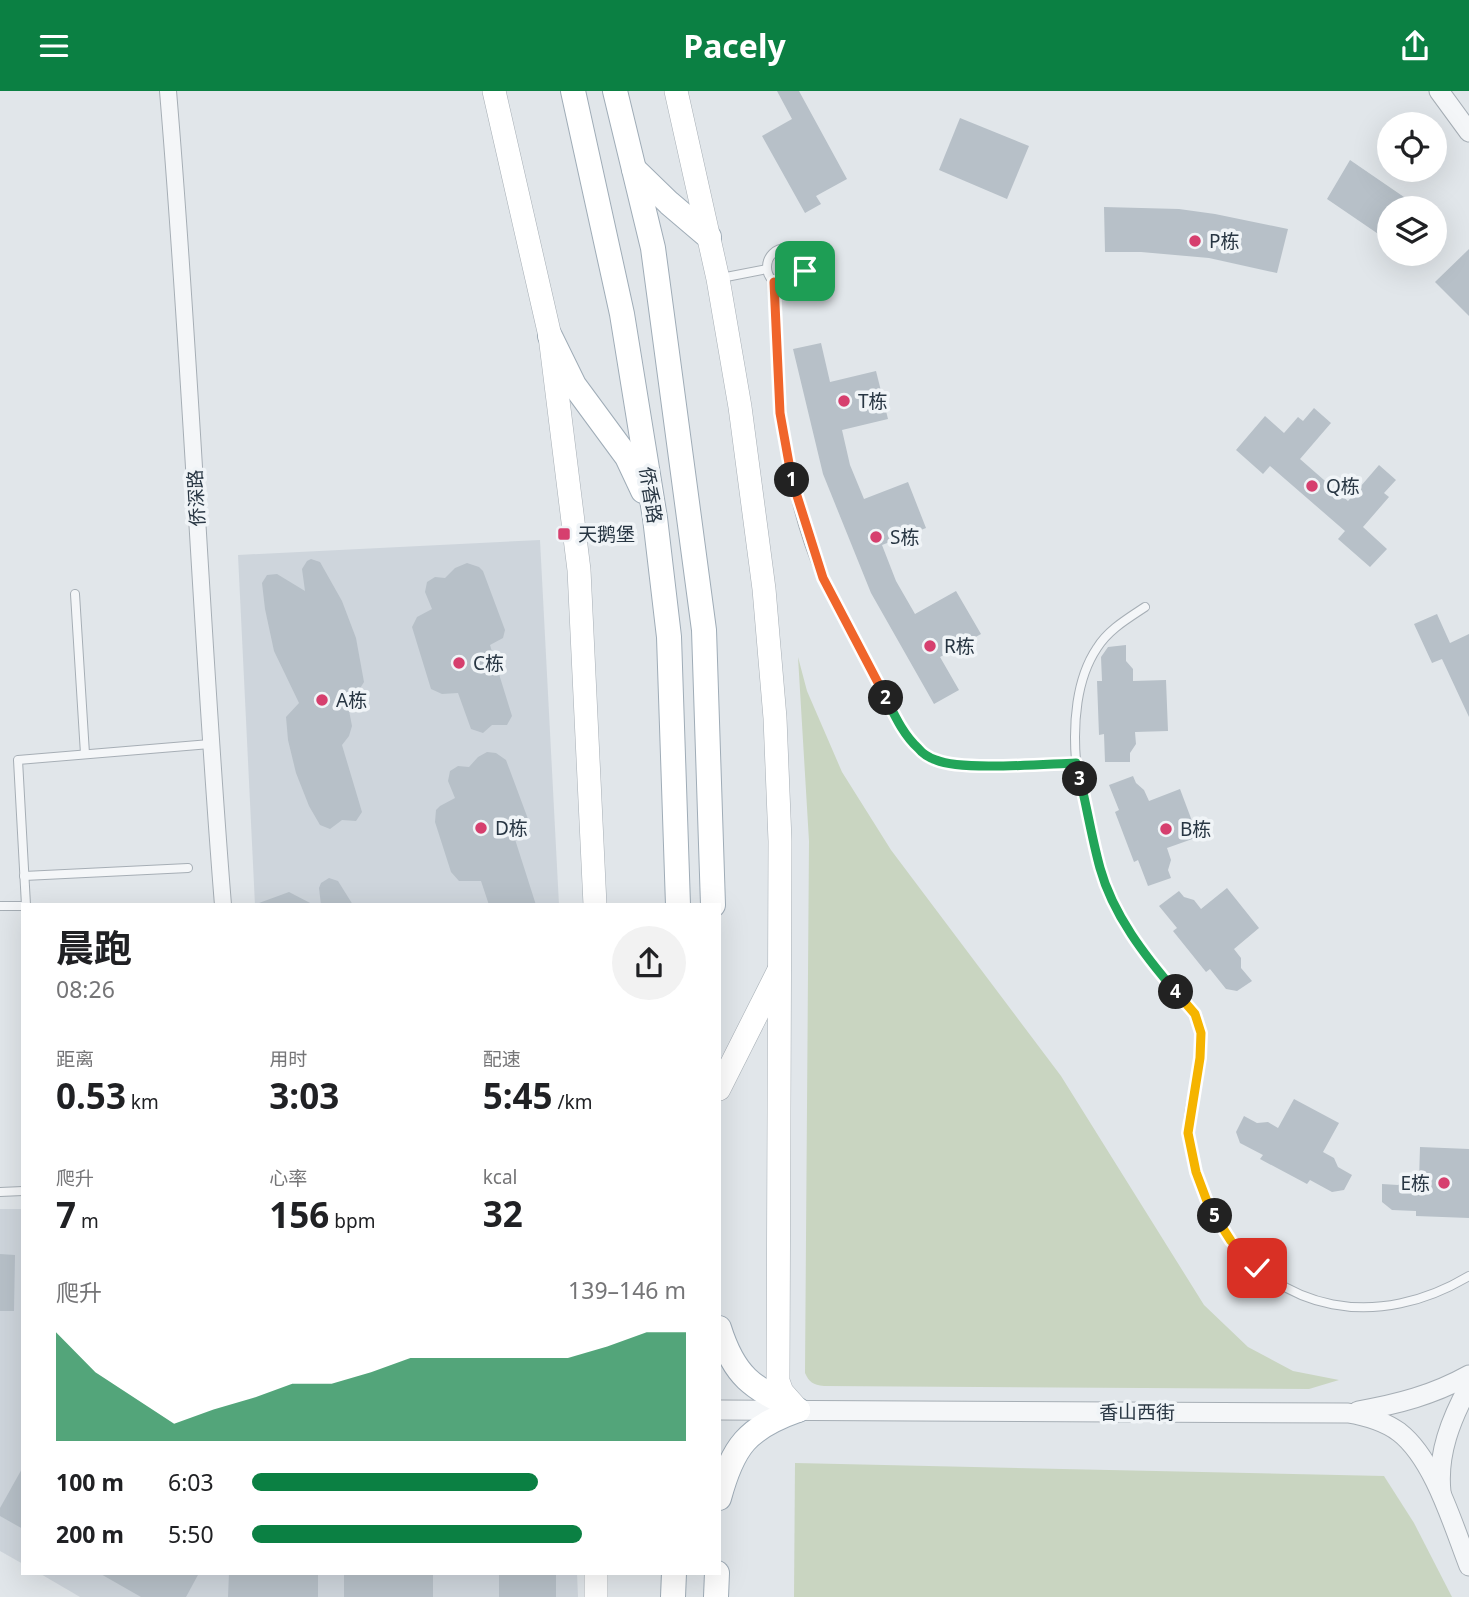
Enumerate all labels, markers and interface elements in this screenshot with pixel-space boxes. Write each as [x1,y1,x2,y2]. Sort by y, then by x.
text: Pacely [683,24,786,67]
icon: menu [35,27,73,65]
icon: share [1396,27,1434,65]
map controls [1377,112,1447,266]
button: locate [1377,112,1447,182]
button: layers [1377,196,1447,266]
place label: P栋 [1209,228,1240,254]
marker: P栋 [1187,233,1203,249]
pin [775,241,835,301]
icon: arrive [786,252,824,290]
place label: T栋 [858,388,888,414]
marker: T栋 [836,393,852,409]
pin: 1 [774,463,810,497]
street label: 侨香路 [634,465,668,525]
text: 1 [786,466,797,492]
street label: 侨深路 [182,469,210,527]
place label: Q栋 [1326,473,1360,499]
marker: Q栋 [1304,478,1320,494]
place label: 天鹅堡 [578,521,635,547]
place label: S栋 [890,524,919,550]
marker: 天鹅堡 [556,526,572,542]
marker: S栋 [868,529,884,545]
place label: R栋 [944,633,975,659]
marker: R栋 [922,638,938,654]
place label: C栋 [473,650,504,676]
marker: C栋 [451,655,467,671]
pin: 2 [868,681,903,715]
text: 2 [880,684,891,710]
place label: A栋 [336,687,367,713]
marker: A栋 [314,692,330,708]
pin: 3 [1062,761,1098,797]
text: 3 [1074,765,1085,791]
place label: D栋 [495,815,528,841]
place label: B栋 [1180,816,1211,842]
marker: D栋 [473,820,489,836]
marker: B栋 [1158,821,1174,837]
text: 晨跑 [56,921,132,973]
button: share [612,926,686,1000]
text: 08:26 [56,973,115,1005]
pin: 4 [1158,975,1194,1009]
text: 4 [1170,978,1181,1004]
text: 距离 [56,1046,94,1072]
text: 用时 [269,1046,307,1072]
text: 配速 [483,1046,521,1072]
text: 0.53 [56,1072,126,1119]
text: 3:03 [269,1072,339,1119]
text: 5:45 [483,1072,553,1119]
text: km [126,1089,159,1115]
text: /km [553,1089,592,1115]
text: kcal [483,1164,517,1190]
text: 爬升 [56,1165,94,1191]
text: 心率 [269,1165,307,1191]
place label: E栋 [1400,1170,1430,1196]
marker: E栋 [1436,1175,1452,1191]
text: 32 [483,1190,523,1237]
text: 7 [56,1191,76,1238]
text: 156 [269,1191,329,1238]
pin: 5 [1198,1199,1232,1233]
text: 5 [1209,1202,1220,1228]
text: m [76,1208,99,1234]
text: bpm [329,1208,375,1234]
pin [1227,1238,1287,1298]
icon: check [1238,1249,1276,1287]
text: 139–146 m [568,1274,686,1306]
text: 爬升 [56,1276,102,1308]
street label: 香山西街 [1099,1399,1175,1425]
text: 100 m [56,1466,124,1498]
text: 6:03 [168,1466,214,1498]
text: 200 m [56,1518,124,1550]
text: 5:50 [168,1518,214,1550]

